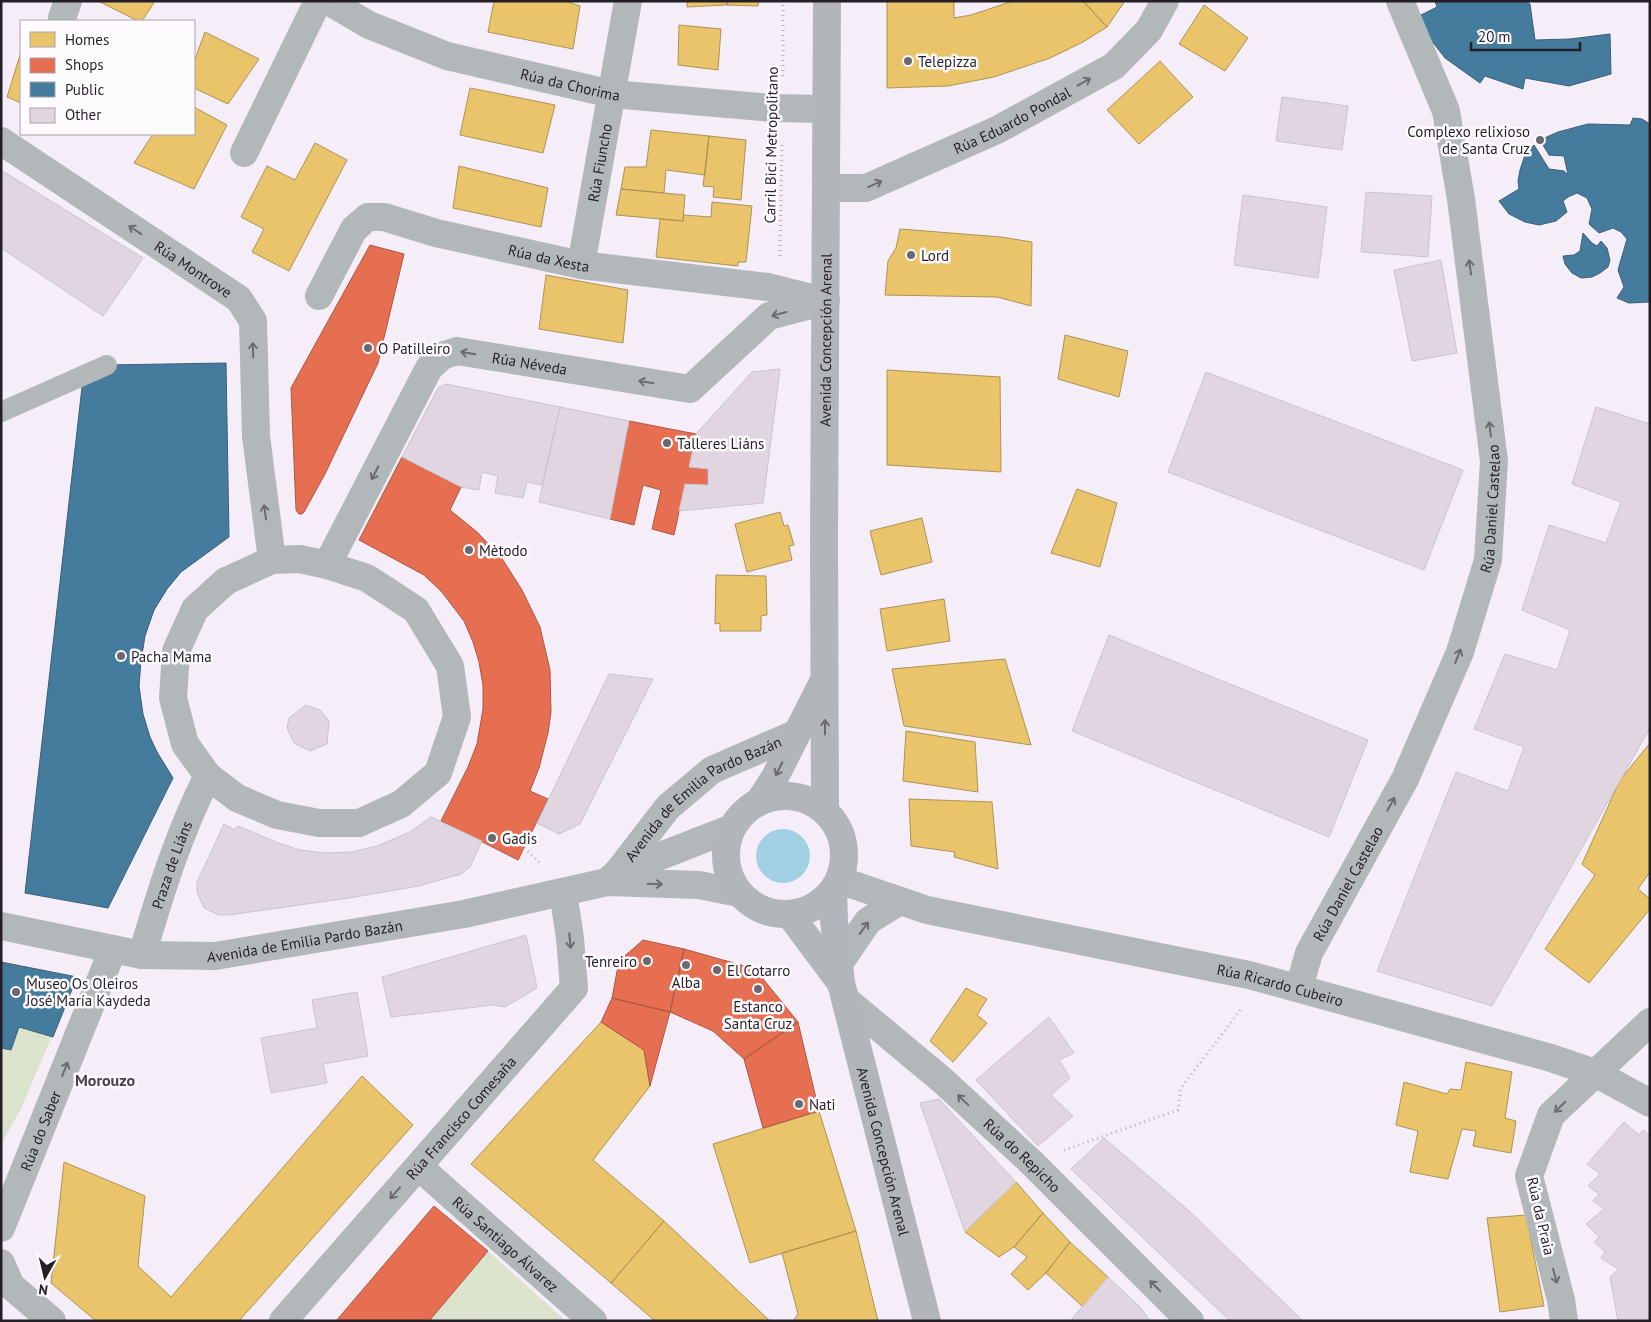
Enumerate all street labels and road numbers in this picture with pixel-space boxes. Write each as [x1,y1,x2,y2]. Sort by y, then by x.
street label: Rúa da Chorima [519,64,621,104]
street label: Carril Bici Metropolitano [760,66,782,224]
street label: Rúa Eduardo Pondal [950,82,1074,158]
street label: Rúa Fiuncho [583,122,616,203]
street label: Rúa Montrove [151,236,236,301]
street label: Rúa da Xesta [507,240,590,275]
street label: Avenida Concepción Arenal [815,253,835,427]
street label: Rúa Néveda [491,347,569,378]
street label: Rúa Daniel Castelao [1475,444,1504,575]
street label: Avenida de Emilia Pardo Bazán [620,732,784,865]
street label: Praza de Liáns [147,818,196,911]
street label: Rúa Daniel Castelao [1308,822,1387,944]
street label: Avenida de Emilia Pardo Bazán [207,915,404,966]
street label: Rúa Ricardo Cubeiro [1215,959,1346,1010]
street label: Rúa Francisco Comesaña [402,1052,520,1183]
street label: Avenida Concepción Arenal [853,1065,915,1238]
street label: Rúa do Saber [16,1088,65,1173]
street label: Rúa do Repicho [980,1114,1065,1196]
street label: Rúa da Praia [1523,1175,1559,1257]
street label: Rúa Santiago Álvarez [449,1192,563,1296]

